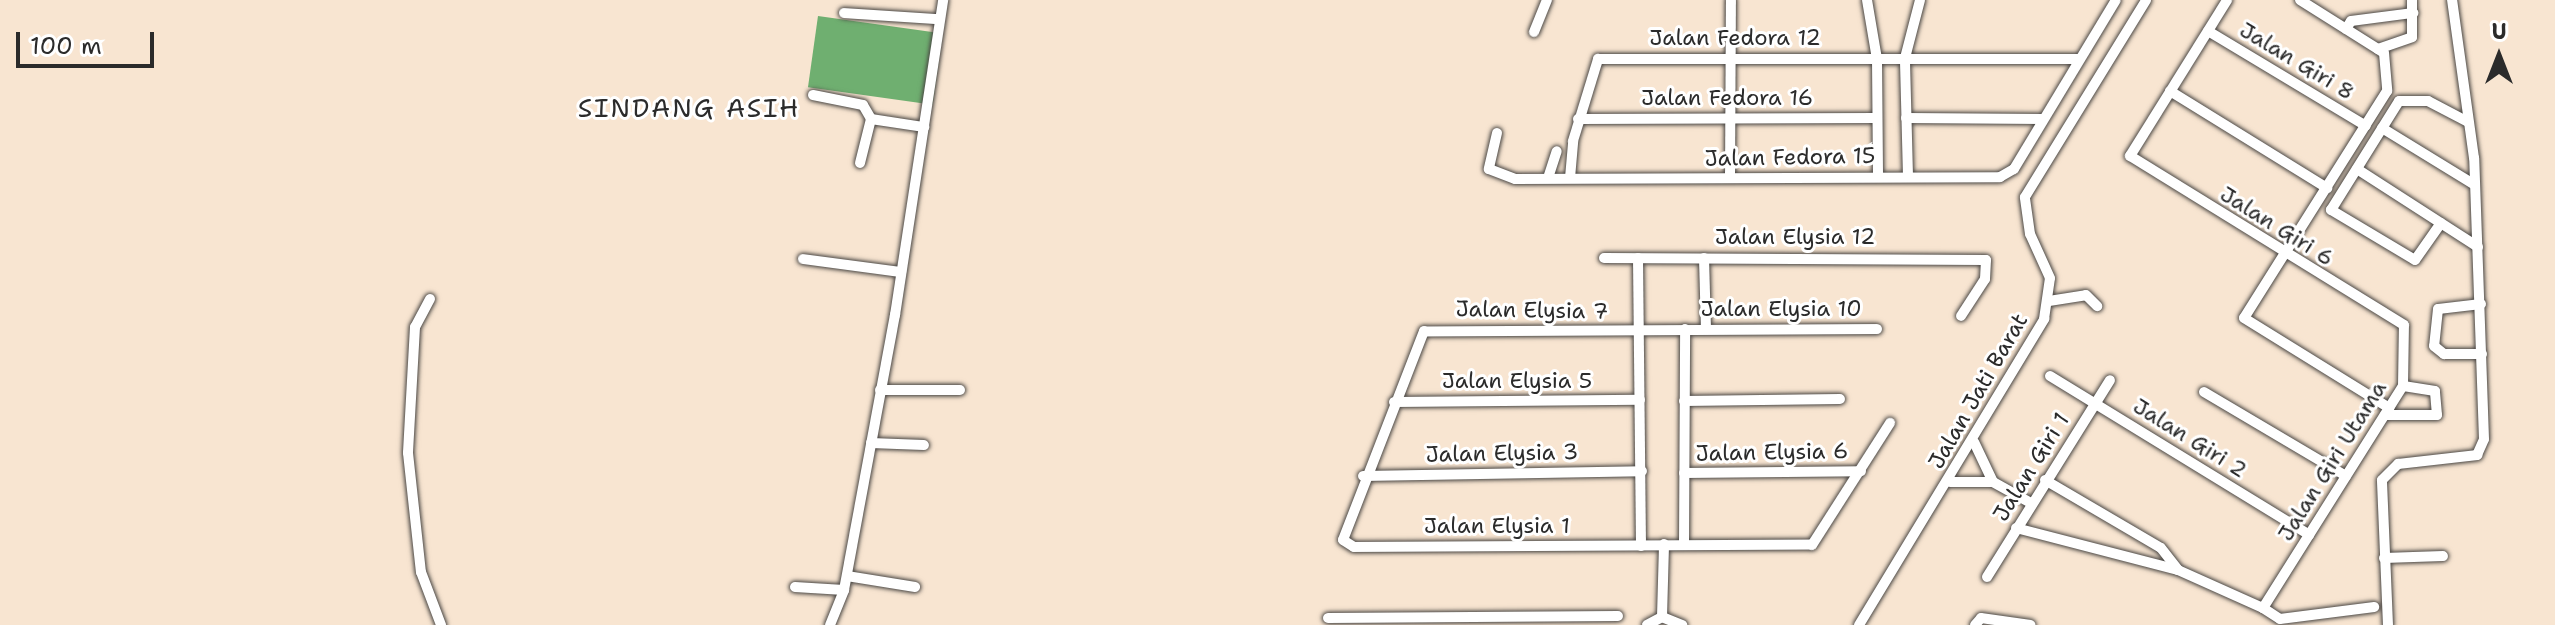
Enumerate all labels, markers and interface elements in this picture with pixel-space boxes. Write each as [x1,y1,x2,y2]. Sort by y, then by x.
scale bar [20,16,158,66]
street label: Jalan Giri 8 [2235,16,2359,106]
north arrow [2459,16,2539,96]
text: U [2491,17,2507,46]
street label: Jalan Fedora 12 [1649,25,1821,51]
text: 100 m [30,30,102,62]
street label: Jalan Fedora 16 [1641,85,1813,111]
district label: SINDANG ASIH [578,92,800,124]
street label: Jalan Fedora 15 [1705,142,1875,172]
street label: Jalan Giri 6 [2215,181,2339,271]
street label: Jalan Elysia 12 [1715,224,1875,250]
street label: Jalan Elysia 7 [1455,295,1609,325]
street label: Jalan Elysia 10 [1700,296,1862,322]
street label: Jalan Jati Barat [1923,309,2033,473]
street label: Jalan Elysia 5 [1442,368,1592,394]
street label: Jalan Giri Utama [2272,376,2392,546]
street label: Jalan Giri 2 [2128,393,2252,483]
street label: Jalan Giri 1 [1987,408,2075,526]
street label: Jalan Elysia 6 [1695,437,1849,467]
street label: Jalan Elysia 3 [1425,438,1579,468]
street label: Jalan Elysia 1 [1424,513,1570,539]

